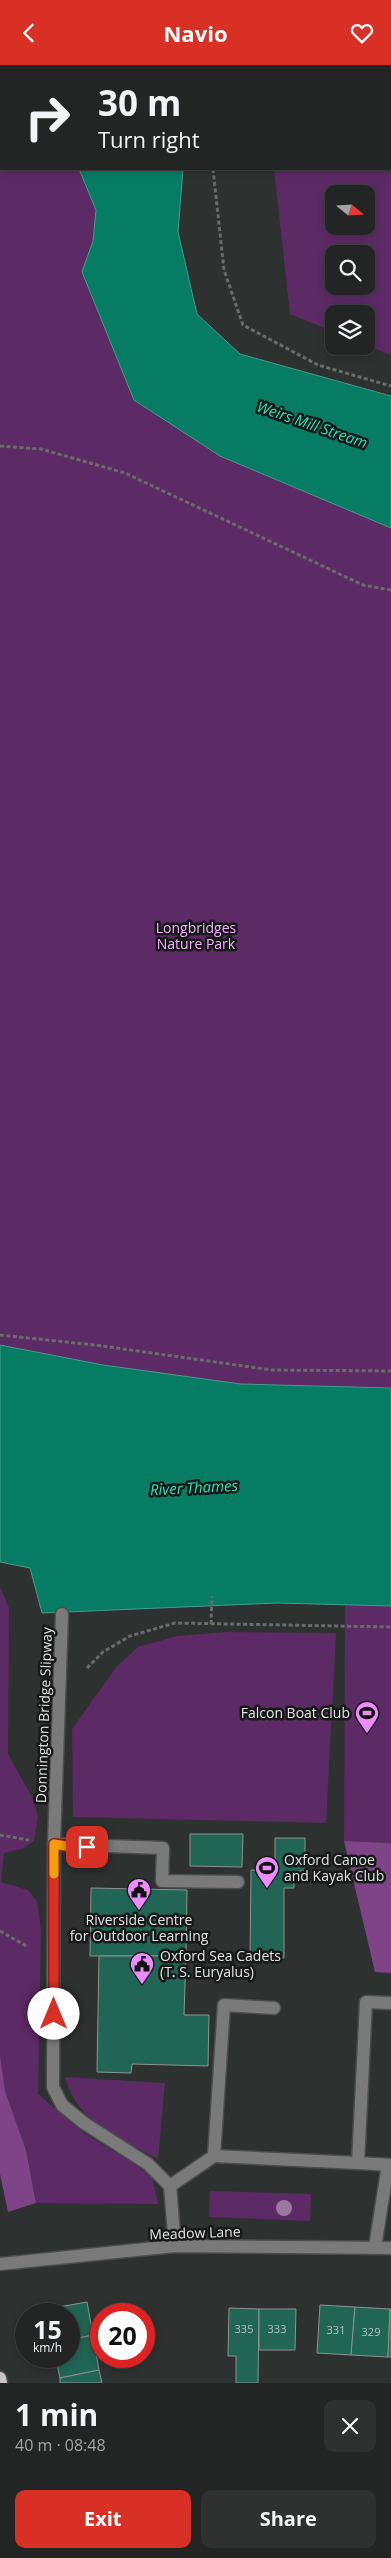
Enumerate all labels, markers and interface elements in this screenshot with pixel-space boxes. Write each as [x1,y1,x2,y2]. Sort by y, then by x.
text: Navio [163,18,228,48]
icon: back [15,19,43,47]
icon: heart [348,19,376,47]
text: 30 m [98,79,181,126]
icon: right [15,85,80,150]
text: Turn right [98,124,200,154]
north arrow [325,185,375,235]
map controls [325,185,375,355]
button: search [325,245,375,295]
button: layers [325,305,375,355]
water label: Weirs Mill Stream [254,396,370,452]
park label: Longbridges Nature Park [156,918,237,953]
water label: River Thames [149,1475,239,1499]
street label: Donnington Bridge Slipway [31,1626,56,1803]
sports icon: Falcon Boat Club [354,1700,380,1734]
place label: Falcon Boat Club [241,1703,350,1722]
pin [66,1826,108,1868]
icon: arrive [73,1833,101,1861]
place label: Oxford Canoe and Kayak Club [284,1850,384,1885]
sports icon: Oxford Canoe and Kayak Club [254,1855,280,1889]
public building icon: Riverside Centre for Outdoor Learning [126,1877,152,1911]
place label: Riverside Centre for Outdoor Learning [70,1910,209,1945]
place label: Oxford Sea Cadets (T. S. Euryalus) [160,1946,281,1981]
public building icon: Oxford Sea Cadets (T. S. Euryalus) [129,1951,155,1985]
position arrow [27,1987,79,2039]
street label: Meadow Lane [149,2221,241,2244]
speed limit sign: 20 [90,2303,155,2368]
text: 15 [33,2312,62,2346]
house number: 335 [235,2321,253,2336]
house number: 333 [268,2321,286,2336]
house number: 331 [327,2322,345,2337]
house number: 329 [362,2324,380,2339]
text: km/h [33,2339,62,2356]
text: 1 min [15,2394,98,2435]
button: close [324,2400,376,2452]
text: 40 m · 08:48 [15,2434,106,2456]
button: Exit [15,2490,191,2548]
button: Share [201,2490,376,2548]

